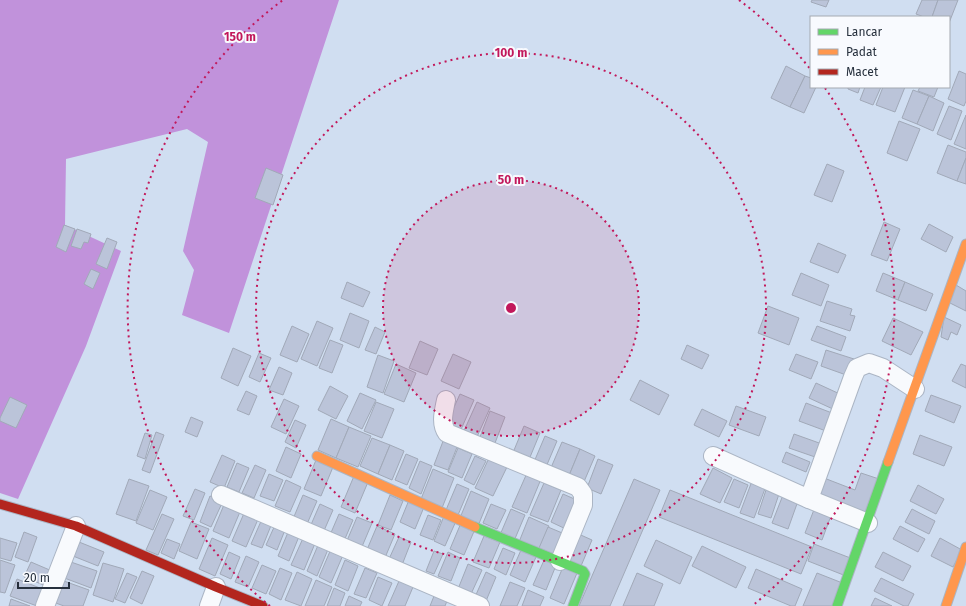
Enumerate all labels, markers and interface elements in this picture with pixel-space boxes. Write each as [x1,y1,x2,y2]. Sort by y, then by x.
legend [810,16,950,88]
text: Lancar [846,25,883,39]
text: 150 m [224,30,256,44]
text: Padat [846,45,878,59]
text: 100 m [495,46,527,60]
text: Macet [846,65,879,79]
text: 50 m [498,173,524,187]
centre of rings [504,301,518,315]
scale bar [18,564,69,590]
text: 20 m [24,571,50,585]

